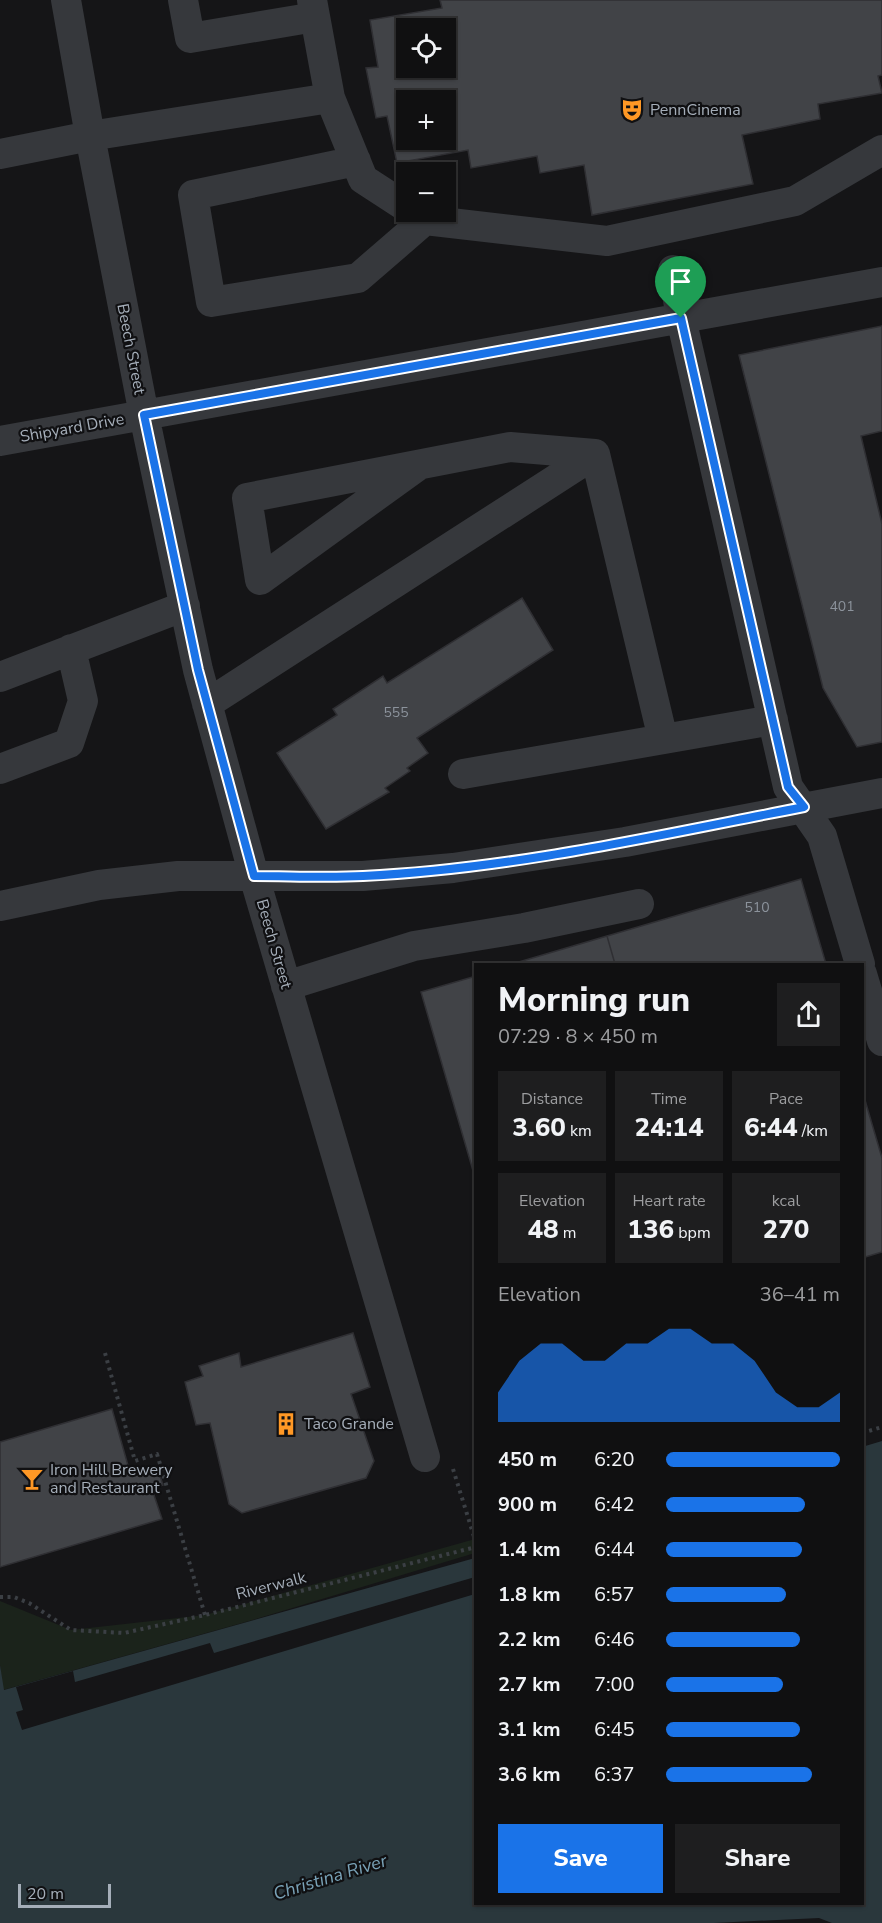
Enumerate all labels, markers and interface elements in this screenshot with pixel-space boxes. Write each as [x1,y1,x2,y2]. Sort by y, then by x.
map controls [396,18,456,222]
button: locate [396,18,456,78]
button: + [396,90,456,150]
theatre icon: PennCinema [619,97,645,123]
place label: PennCinema [650,99,741,121]
button: − [396,162,456,222]
pin [655,256,706,318]
icon: arrive [664,265,697,298]
street label: Beech Street [111,302,151,397]
street label: Shipyard Drive [18,408,126,448]
house number: 401 [829,597,855,616]
house number: 555 [383,703,409,722]
street label: Beech Street [251,897,297,992]
house number: 510 [744,898,770,917]
text: Morning run [498,978,690,1023]
button: share [777,983,840,1046]
text: 07:29 · 8 × 450 m [498,1023,658,1050]
text: Distance [521,1088,583,1110]
text: Time [651,1088,687,1110]
text: Pace [769,1088,803,1110]
text: 3.60 [512,1110,566,1145]
text: 24:14 [634,1110,704,1145]
text: 6:44 [744,1110,798,1145]
text: km [566,1120,592,1142]
text: /km [798,1120,828,1142]
text: Elevation [519,1190,585,1212]
text: Heart rate [632,1190,706,1212]
text: kcal [772,1190,800,1212]
text: 48 [527,1212,559,1247]
text: 136 [627,1212,674,1247]
text: 270 [763,1212,809,1247]
text: m [559,1222,577,1244]
text: bpm [674,1222,711,1244]
text: Elevation [498,1281,581,1308]
text: 36–41 m [760,1281,840,1308]
building icon: Taco Grande [273,1411,299,1437]
place label: Taco Grande [304,1413,394,1435]
text: 450 m [498,1446,557,1473]
text: 6:20 [594,1446,635,1473]
place label: Iron Hill Brewery and Restaurant [50,1459,173,1499]
bar icon: Iron Hill Brewery and Restaurant [19,1466,45,1492]
text: 900 m [498,1491,557,1518]
text: 6:42 [594,1491,635,1518]
text: 1.4 km [498,1536,561,1563]
text: 6:44 [594,1536,635,1563]
street label: Riverwalk [234,1566,309,1605]
text: 1.8 km [498,1581,561,1608]
text: 6:57 [594,1581,635,1608]
text: 2.2 km [498,1626,561,1653]
text: 6:46 [594,1626,635,1653]
text: 2.7 km [498,1671,561,1698]
text: 7:00 [594,1671,635,1698]
text: 3.1 km [498,1716,561,1743]
text: 6:45 [594,1716,635,1743]
text: 3.6 km [498,1761,561,1788]
text: 6:37 [594,1761,635,1788]
button: Save [498,1824,663,1893]
button: Share [675,1824,840,1893]
water label: Christina River [270,1848,390,1906]
scale bar [18,1881,111,1908]
text: 20 m [27,1883,64,1905]

